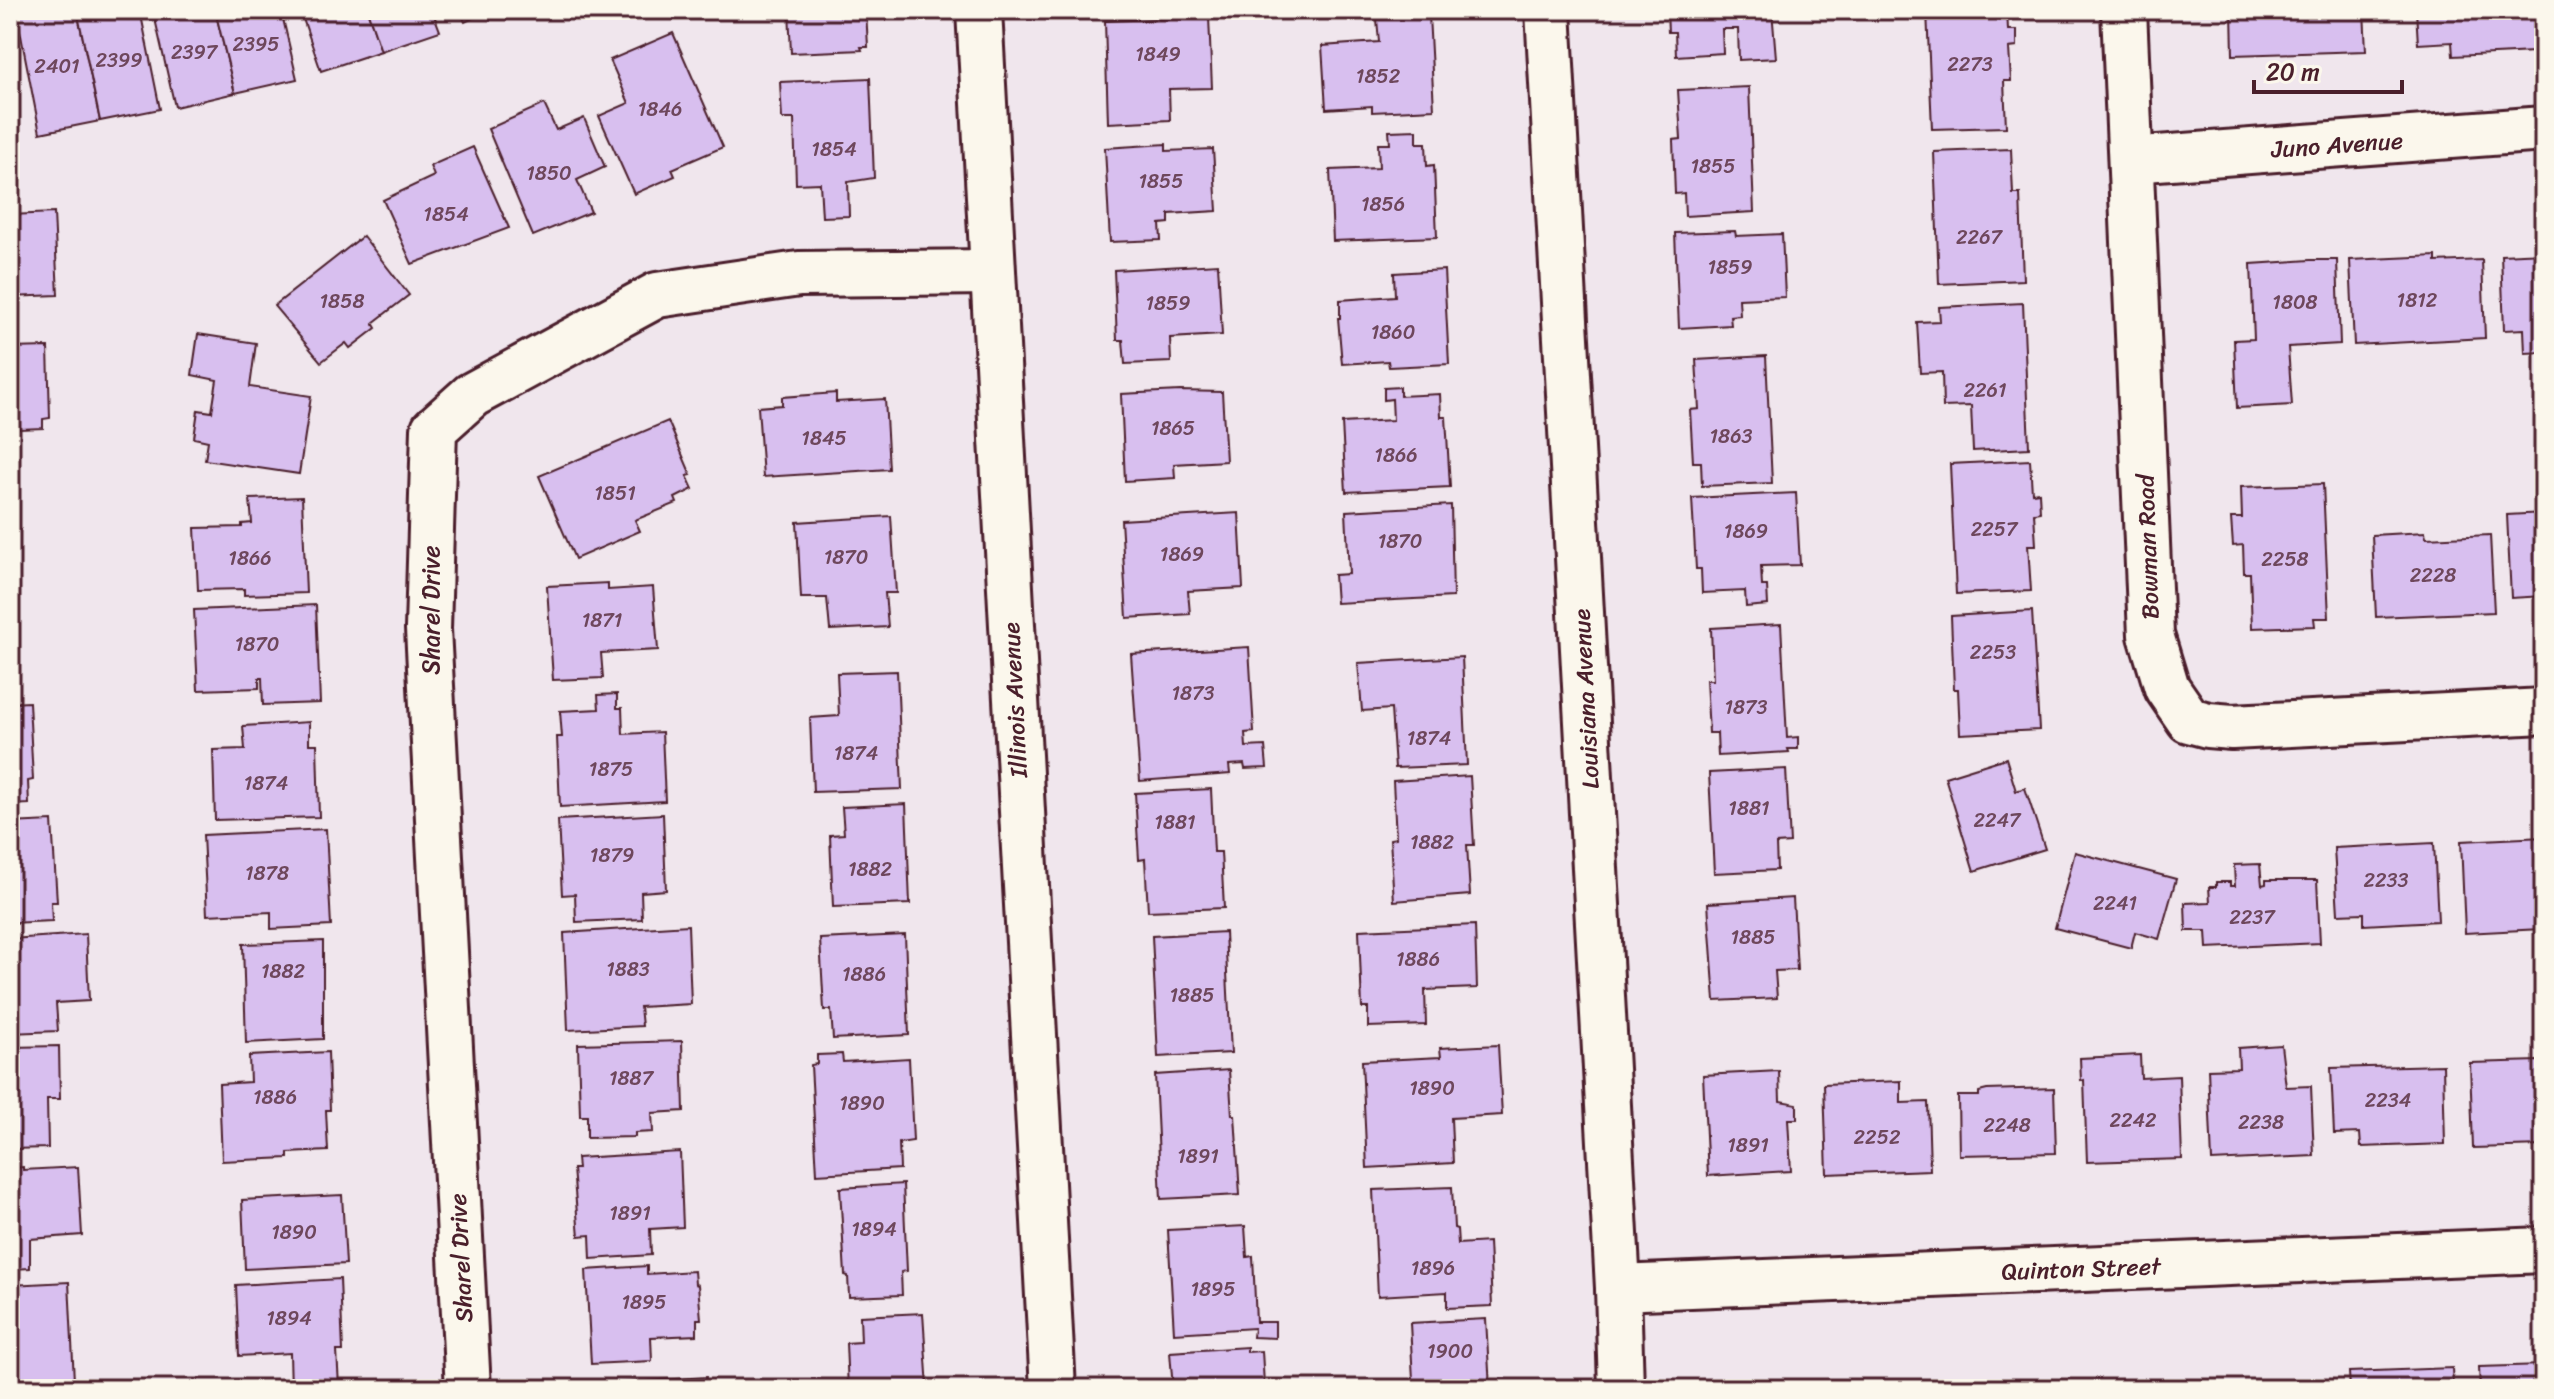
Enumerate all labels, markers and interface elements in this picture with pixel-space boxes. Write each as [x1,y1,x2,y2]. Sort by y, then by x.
house number: 2395 [232,27,280,62]
house number: 2397 [171,35,219,70]
house number: 1849 [1135,37,1181,72]
house number: 2399 [95,43,143,78]
scale bar [2254,44,2402,94]
house number: 2273 [1947,47,1993,82]
house number: 2401 [34,49,80,84]
text: 20 m [2266,51,2320,93]
house number: 1852 [1356,59,1401,94]
house number: 1846 [638,92,682,127]
street label: Juno Avenue [2269,119,2404,171]
house number: 1854 [811,132,857,167]
house number: 1855 [1690,149,1736,184]
house number: 1850 [526,156,572,191]
house number: 1855 [1138,164,1184,199]
house number: 1856 [1361,187,1405,222]
house number: 1854 [423,197,469,232]
house number: 2267 [1956,220,2004,255]
house number: 1859 [1707,250,1753,285]
house number: 1812 [2397,283,2438,318]
house number: 1858 [320,284,364,319]
house number: 1808 [2272,285,2318,320]
house number: 1859 [1145,286,1191,321]
house number: 1860 [1371,315,1415,350]
house number: 2261 [1963,373,2007,408]
house number: 1865 [1151,411,1195,446]
house number: 1863 [1710,419,1753,454]
house number: 1845 [801,421,847,456]
house number: 1866 [1374,438,1418,473]
street label: Bowman Road [2124,472,2172,620]
house number: 1851 [594,476,636,511]
house number: 2257 [1971,512,2019,547]
house number: 1869 [1724,514,1768,549]
house number: 1870 [1378,524,1422,559]
house number: 1869 [1160,537,1204,572]
house number: 1870 [824,540,868,575]
house number: 1866 [228,541,272,576]
house number: 2258 [2261,542,2309,577]
street label: Sharel Drive [410,545,452,675]
house number: 2228 [2410,558,2456,593]
house number: 1871 [582,603,622,638]
street label: Louisiana Avenue [1560,607,1612,790]
street label: Illinois Avenue [990,621,1040,780]
house number: 1870 [235,627,279,662]
house number: 2253 [1970,635,2016,670]
house number: 1873 [1171,676,1215,711]
house number: 1873 [1724,690,1768,725]
house number: 1874 [1407,721,1451,756]
house number: 1874 [834,736,878,771]
house number: 1875 [589,752,633,787]
house number: 1874 [244,766,288,801]
house number: 1881 [1728,791,1770,826]
house number: 2247 [1974,803,2022,838]
house number: 1881 [1154,805,1196,840]
house number: 1882 [1410,825,1455,860]
house number: 1879 [590,838,634,873]
house number: 1882 [848,852,893,887]
house number: 1878 [245,856,289,891]
house number: 2233 [2363,863,2409,898]
house number: 2241 [2093,886,2137,921]
house number: 2237 [2229,900,2276,935]
house number: 1885 [1731,920,1775,955]
house number: 1886 [1396,942,1440,977]
house number: 1883 [606,952,650,987]
house number: 1882 [261,954,306,989]
house number: 1886 [842,957,886,992]
house number: 1885 [1170,978,1214,1013]
house number: 1887 [609,1061,655,1096]
house number: 1890 [1409,1071,1455,1106]
house number: 1886 [253,1080,297,1115]
house number: 2234 [2365,1083,2411,1118]
house number: 1890 [839,1086,885,1121]
house number: 2242 [2109,1103,2157,1138]
house number: 2238 [2238,1105,2284,1140]
house number: 2248 [1983,1108,2031,1143]
house number: 2252 [1854,1120,1901,1155]
house number: 1891 [1727,1128,1769,1163]
house number: 1891 [1177,1139,1219,1174]
street label: Sharel Drive [437,1192,485,1324]
house number: 1891 [609,1196,651,1231]
house number: 1894 [851,1212,897,1247]
house number: 1890 [271,1215,317,1250]
street label: Quinton Street [2001,1245,2163,1293]
house number: 1896 [1411,1251,1455,1286]
house number: 1895 [1190,1272,1236,1307]
house number: 1895 [621,1285,667,1320]
house number: 1894 [266,1301,312,1336]
house number: 1900 [1427,1334,1473,1369]

